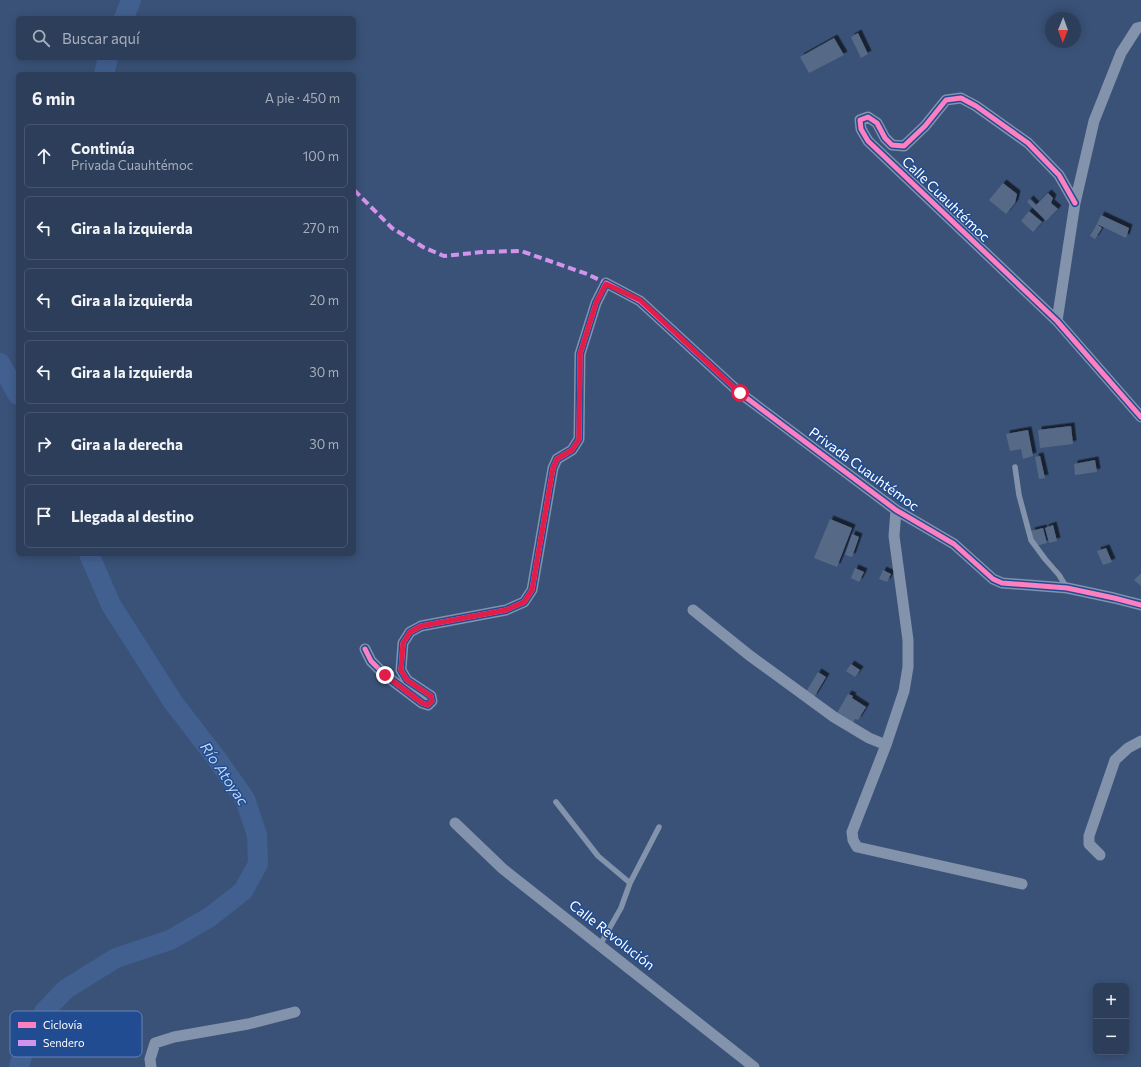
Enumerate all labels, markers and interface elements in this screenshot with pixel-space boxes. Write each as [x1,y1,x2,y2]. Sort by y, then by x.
north arrow [1045,12,1081,48]
search box [16,16,356,60]
icon: search [30,27,52,49]
text: Buscar aquí [62,29,140,47]
text: 6 min [32,88,75,109]
text: A pie · 450 m [265,90,340,106]
text: Continúa [71,139,135,157]
icon: ahead [33,145,55,167]
text: 100 m [303,148,339,164]
street label: Calle Cuauhtémoc [899,153,994,245]
text: Privada Cuauhtémoc [71,157,193,173]
icon: left [33,217,55,239]
text: Gira a la izquierda [71,219,193,237]
text: 270 m [303,220,339,236]
icon: left [33,289,55,311]
text: Gira a la izquierda [71,291,193,309]
text: 20 m [310,292,339,308]
icon: left [33,361,55,383]
text: Gira a la izquierda [71,363,193,381]
text: 30 m [309,364,339,380]
route start [731,384,749,402]
street label: Privada Cuauhtémoc [806,423,923,514]
icon: right [33,433,55,455]
text: Gira a la derecha [71,435,183,453]
text: 30 m [309,436,339,452]
icon: arrive [33,505,55,527]
text: Llegada al destino [71,507,194,525]
route end [376,666,394,684]
water label: Río Atoyac [197,738,253,809]
street label: Calle Revolución [566,896,658,973]
map controls [1093,983,1129,1055]
button: + [1093,983,1129,1019]
legend [10,1011,142,1057]
text: Ciclovía [43,1018,82,1031]
button: − [1093,1019,1129,1055]
text: Sendero [43,1036,85,1049]

